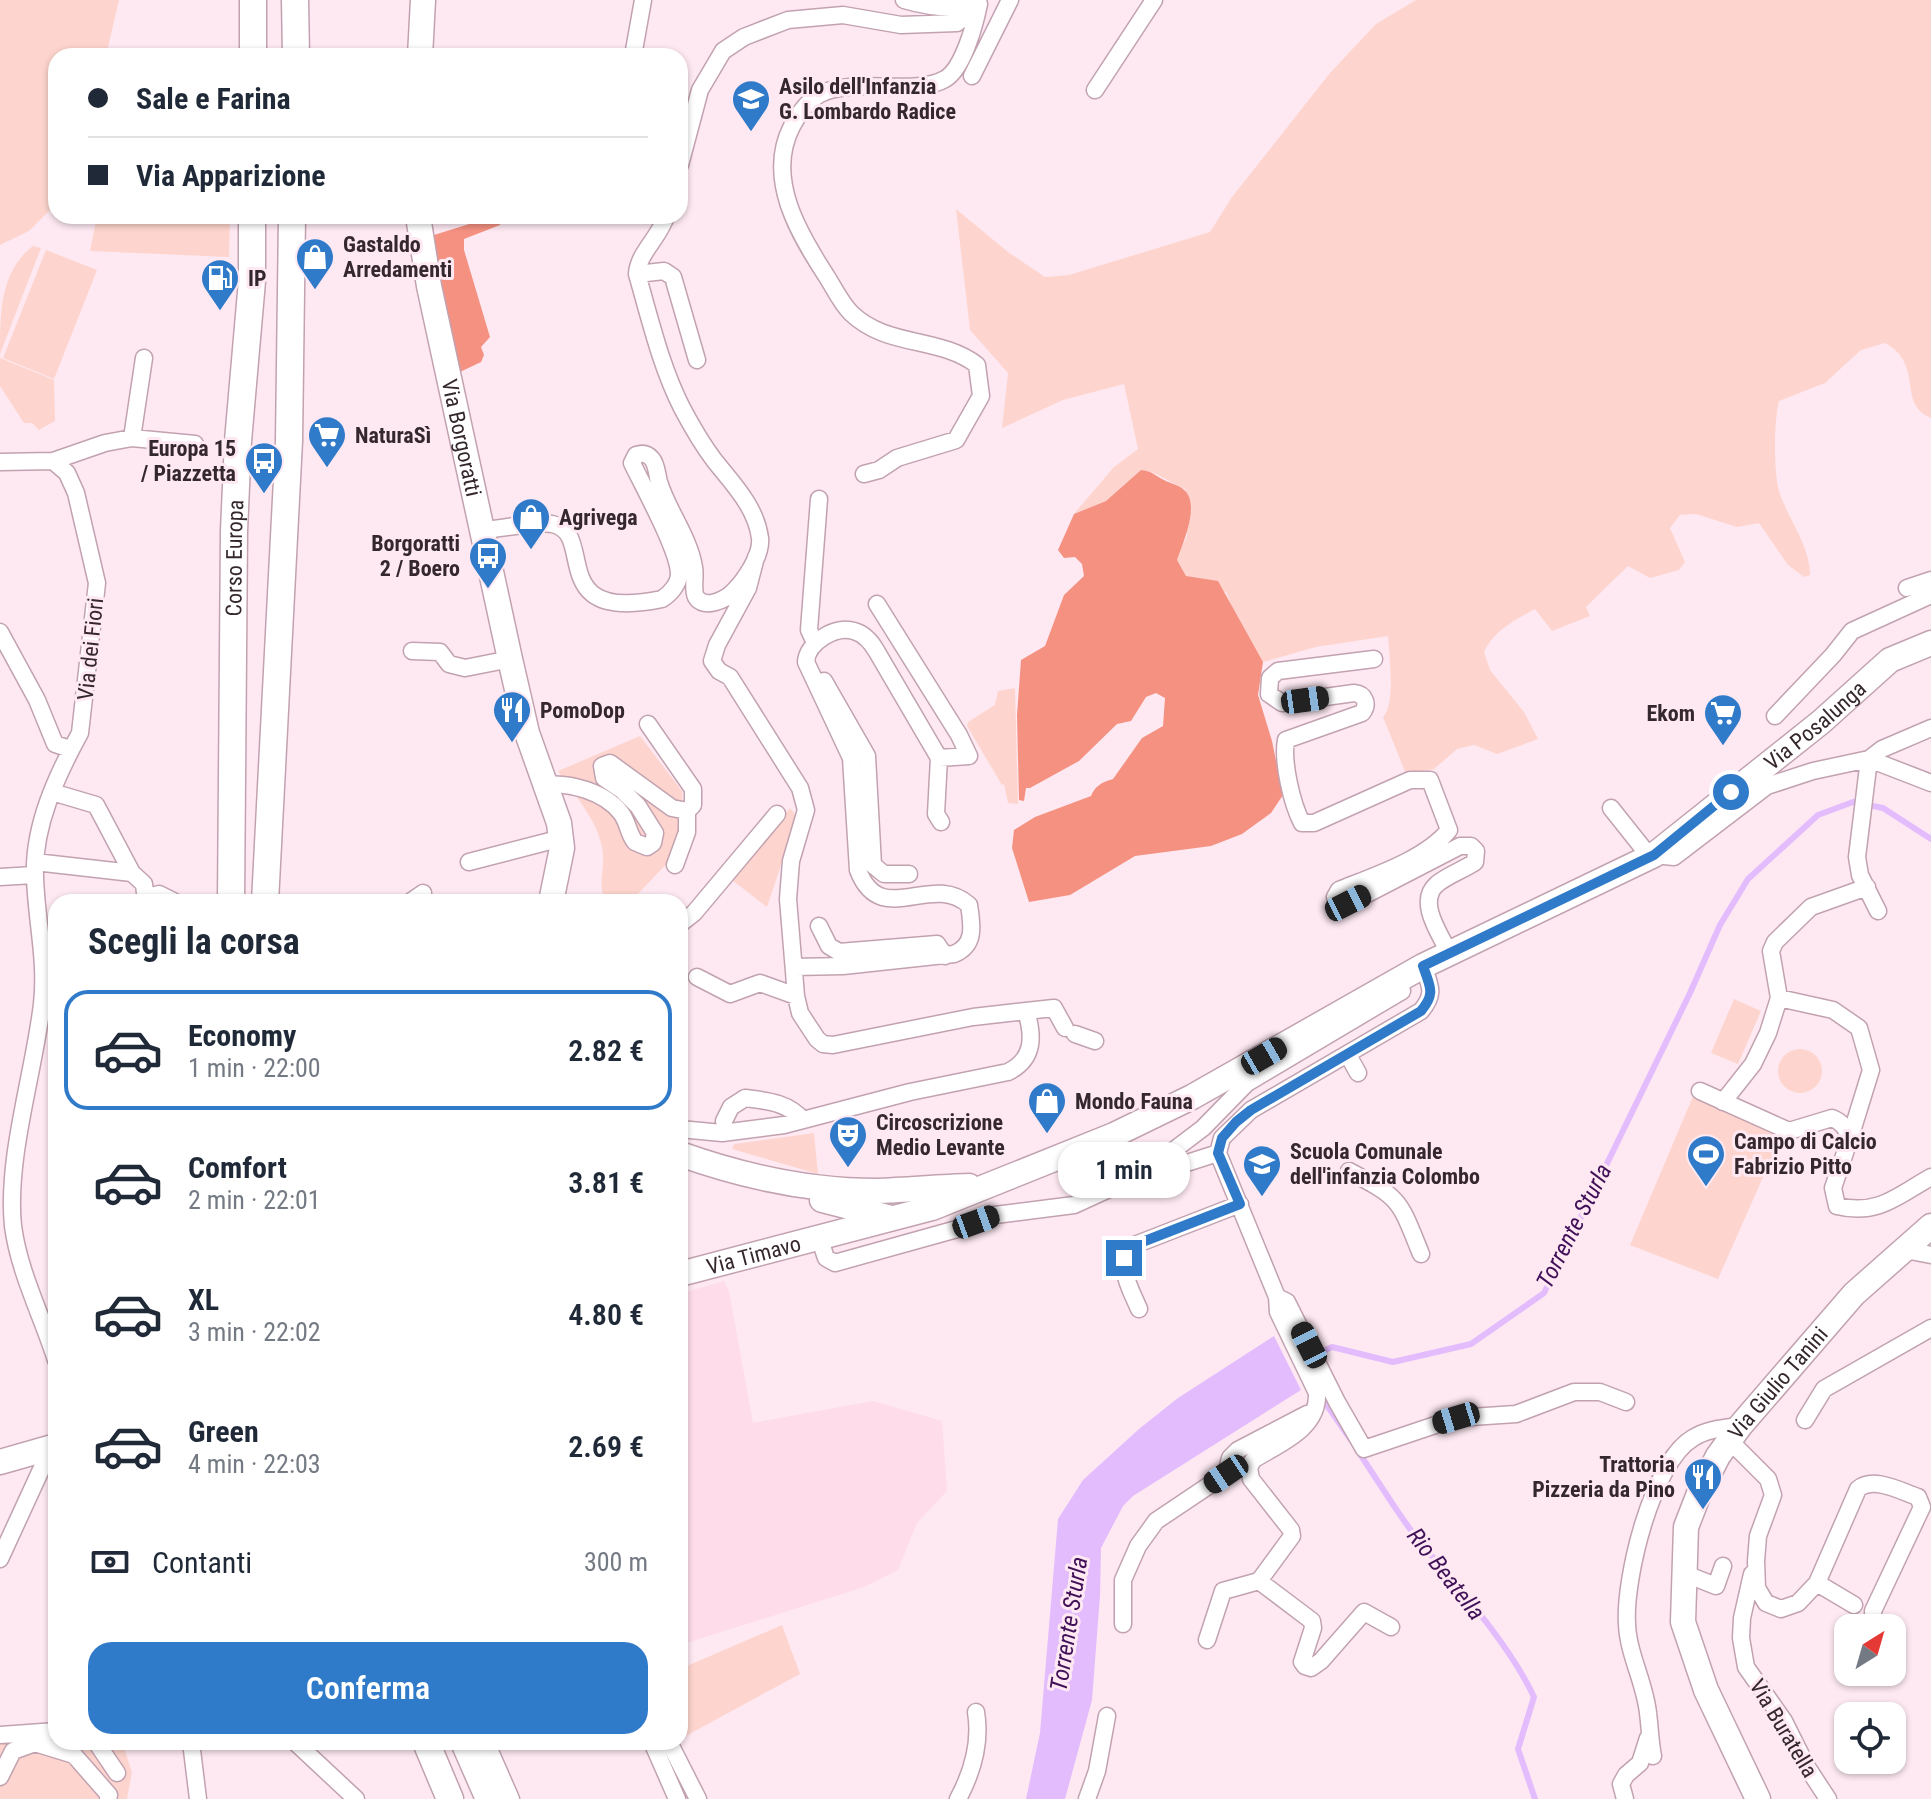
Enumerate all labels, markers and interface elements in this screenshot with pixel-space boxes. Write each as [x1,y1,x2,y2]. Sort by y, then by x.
place label: Asilo dell'Infanzia G. Lombardo Radice [779,74,956,124]
school or university icon: Asilo dell'Infanzia G. Lombardo Radice [730,78,772,133]
text: Sale e Farina [136,81,291,116]
text: Via Apparizione [136,158,326,193]
place label: Gastaldo Arredamenti [343,232,452,282]
shop icon: Gastaldo Arredamenti [294,236,336,291]
fuel station icon: IP [199,257,241,312]
place label: IP [248,266,266,291]
street label: Via Borgoratti [437,377,486,499]
supermarket icon: NaturaSì [306,414,348,469]
place label: NaturaSì [355,423,431,448]
place label: Europa 15 / Piazzetta [140,436,236,486]
bus stop icon: Europa 15 / Piazzetta [243,440,285,495]
shop icon: Agrivega [510,496,552,551]
street label: Corso Europa [221,499,248,616]
place label: Agrivega [559,505,638,530]
place label: Borgoratti 2 / Boero [371,531,460,581]
bus stop icon: Borgoratti 2 / Boero [467,535,509,590]
street label: Via dei Fiori [73,597,108,701]
street label: Via Posalunga [1760,676,1871,775]
car [1280,685,1330,715]
restaurant icon: PomoDop [491,689,533,744]
supermarket icon: Ekom [1702,692,1744,747]
place label: PomoDop [540,698,625,723]
place label: Ekom [1646,701,1695,726]
route start [1713,774,1749,810]
car [1321,881,1375,925]
text: Scegli la corsa [88,921,300,963]
icon: car [92,1014,164,1086]
text: Economy [188,1018,296,1053]
text: 2.82 € [568,1033,644,1068]
car [1237,1034,1291,1078]
text: 1 min · 22:00 [188,1053,321,1083]
shop icon: Mondo Fauna [1026,1080,1068,1135]
place label: Mondo Fauna [1075,1089,1193,1114]
place label: Circoscrizione Medio Levante [876,1110,1005,1160]
theatre icon: Circoscrizione Medio Levante [827,1114,869,1169]
place label: Campo di Calcio Fabrizio Pitto [1734,1129,1877,1179]
sports icon: Campo di Calcio Fabrizio Pitto [1685,1133,1727,1188]
place label: Scuola Comunale dell'infanzia Colombo [1290,1139,1480,1189]
callout: 1 min [1058,1142,1190,1198]
school or university icon: Scuola Comunale dell'infanzia Colombo [1241,1143,1283,1198]
icon: car [92,1146,164,1218]
text: Comfort [188,1150,287,1185]
text: 1 min [1095,1155,1153,1185]
water label: Torrente Sturla [1531,1159,1617,1293]
text: 3.81 € [568,1165,644,1200]
text: 2 min · 22:01 [188,1185,321,1215]
car [949,1203,1003,1241]
street label: Via Timavo [704,1231,803,1280]
route end [1106,1240,1142,1276]
icon: car [92,1278,164,1350]
text: XL [188,1282,219,1317]
text: 4.80 € [568,1297,644,1332]
text: 3 min · 22:02 [188,1317,321,1347]
car [1287,1318,1331,1372]
street label: Via Giulio Tanini [1723,1322,1833,1444]
car [1430,1400,1482,1436]
icon: car [92,1410,164,1482]
text: Green [188,1414,259,1449]
text: 2.69 € [568,1429,644,1464]
text: 4 min · 22:03 [188,1449,321,1479]
car [1199,1451,1253,1497]
place label: Trattoria Pizzeria da Pino [1532,1452,1675,1502]
restaurant icon: Trattoria Pizzeria da Pino [1682,1456,1724,1511]
water label: Rio Beatella [1401,1522,1491,1626]
icon: cash [88,1540,132,1584]
text: Contanti [152,1545,252,1580]
text: 300 m [584,1547,648,1577]
water label: Torrente Sturla [1045,1555,1093,1693]
north arrow [1834,1614,1906,1686]
map controls [1834,1614,1906,1774]
button: Conferma [88,1642,648,1734]
street label: Via Buratella [1745,1675,1823,1782]
button: locate [1834,1702,1906,1774]

